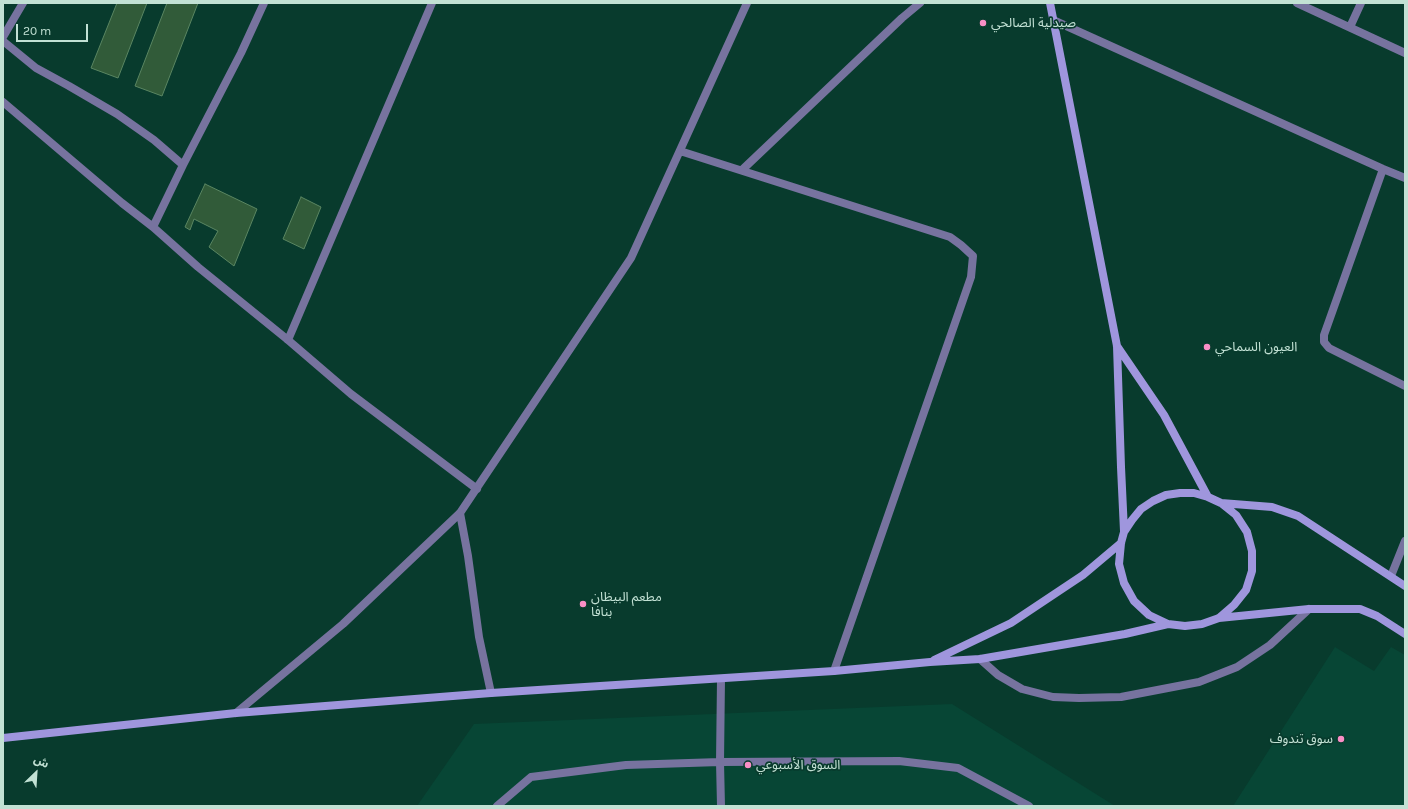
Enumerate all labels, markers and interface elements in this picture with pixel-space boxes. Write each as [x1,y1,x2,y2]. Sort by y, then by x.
place label: صيدلية الصالحي [991,15,1076,31]
scale bar [18,16,90,42]
marker: صيدلية الصالحي [978,18,988,28]
text: 20 m [23,24,51,38]
place label: العيون السماحي [1215,339,1297,355]
marker: العيون السماحي [1202,342,1212,352]
place label: مطعم البيظان بنافا [591,589,662,620]
marker: مطعم البيظان بنافا [578,599,588,609]
place label: سوق تندوف [1270,731,1333,747]
marker: سوق تندوف [1336,734,1346,744]
north arrow [16,753,56,793]
text: ش [32,753,51,771]
place label: السوق الأسبوعي [756,757,840,773]
marker: السوق الأسبوعي [743,760,753,770]

